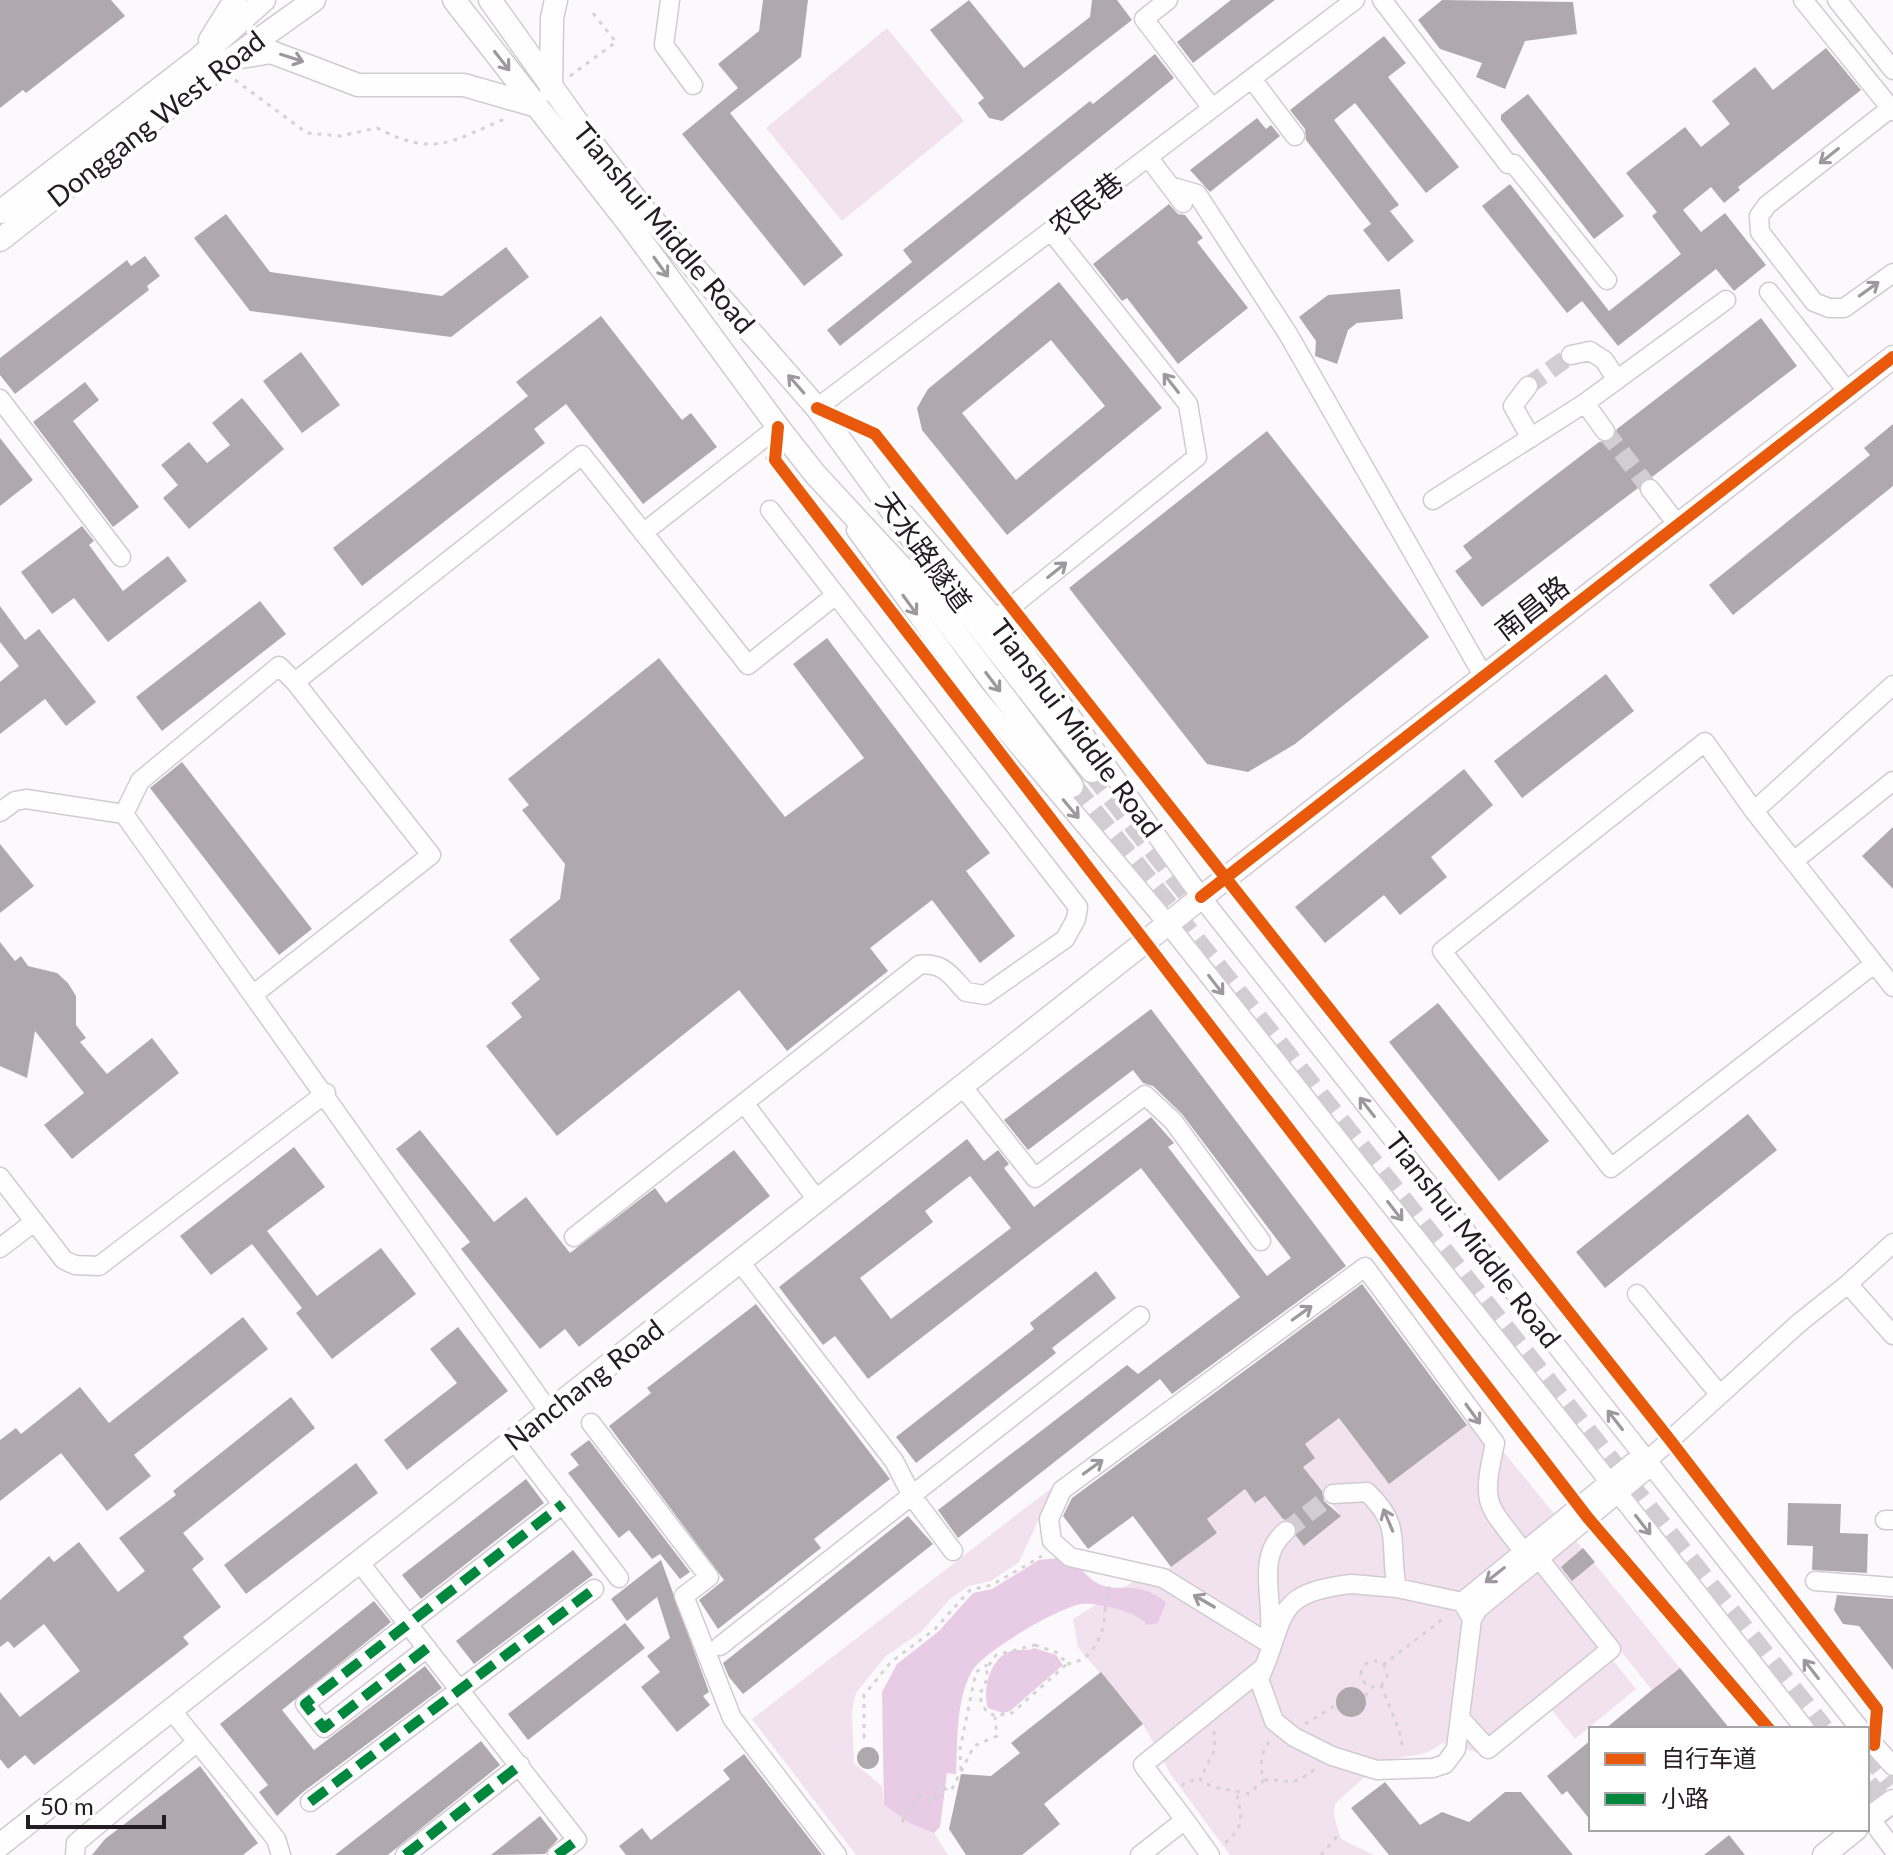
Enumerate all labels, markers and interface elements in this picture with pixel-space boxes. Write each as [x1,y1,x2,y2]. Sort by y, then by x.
street label: Donggang West Road [40,23,271,214]
one-way arrow [494,50,511,72]
one-way arrow [279,52,304,67]
street label: Tianshui Middle Road [567,115,763,340]
one-way arrow [1819,147,1840,164]
street label: 农民巷 [1042,164,1129,242]
one-way arrow [653,256,669,278]
one-way arrow [1858,281,1880,298]
one-way arrow [1163,373,1180,394]
one-way arrow [788,375,806,395]
street label: 天水路隧道 [870,485,980,618]
one-way arrow [1046,561,1067,579]
street label: 南昌路 [1488,568,1575,646]
one-way arrow [902,594,919,616]
street label: Tianshui Middle Road [984,612,1170,843]
one-way arrow [984,671,1001,692]
one-way arrow [1063,798,1080,819]
one-way arrow [1207,974,1225,995]
one-way arrow [1358,1097,1375,1118]
street label: Tianshui Middle Road [1379,1125,1569,1354]
one-way arrow [1386,1200,1403,1221]
one-way arrow [1291,1305,1313,1321]
street label: Nanchang Road [497,1311,670,1457]
one-way arrow [1465,1402,1482,1424]
one-way arrow [1606,1411,1624,1431]
one-way arrow [1082,1459,1103,1476]
one-way arrow [1380,1508,1395,1533]
one-way arrow [1634,1514,1652,1535]
one-way arrow [1485,1567,1506,1584]
one-way arrow [1193,1593,1217,1609]
one-way arrow [1802,1659,1819,1680]
legend [1589,1727,1869,1831]
text: 自行车道 [1661,1743,1757,1772]
scale bar [28,1779,164,1829]
text: 小路 [1661,1783,1709,1812]
text: 50 m [40,1791,94,1820]

